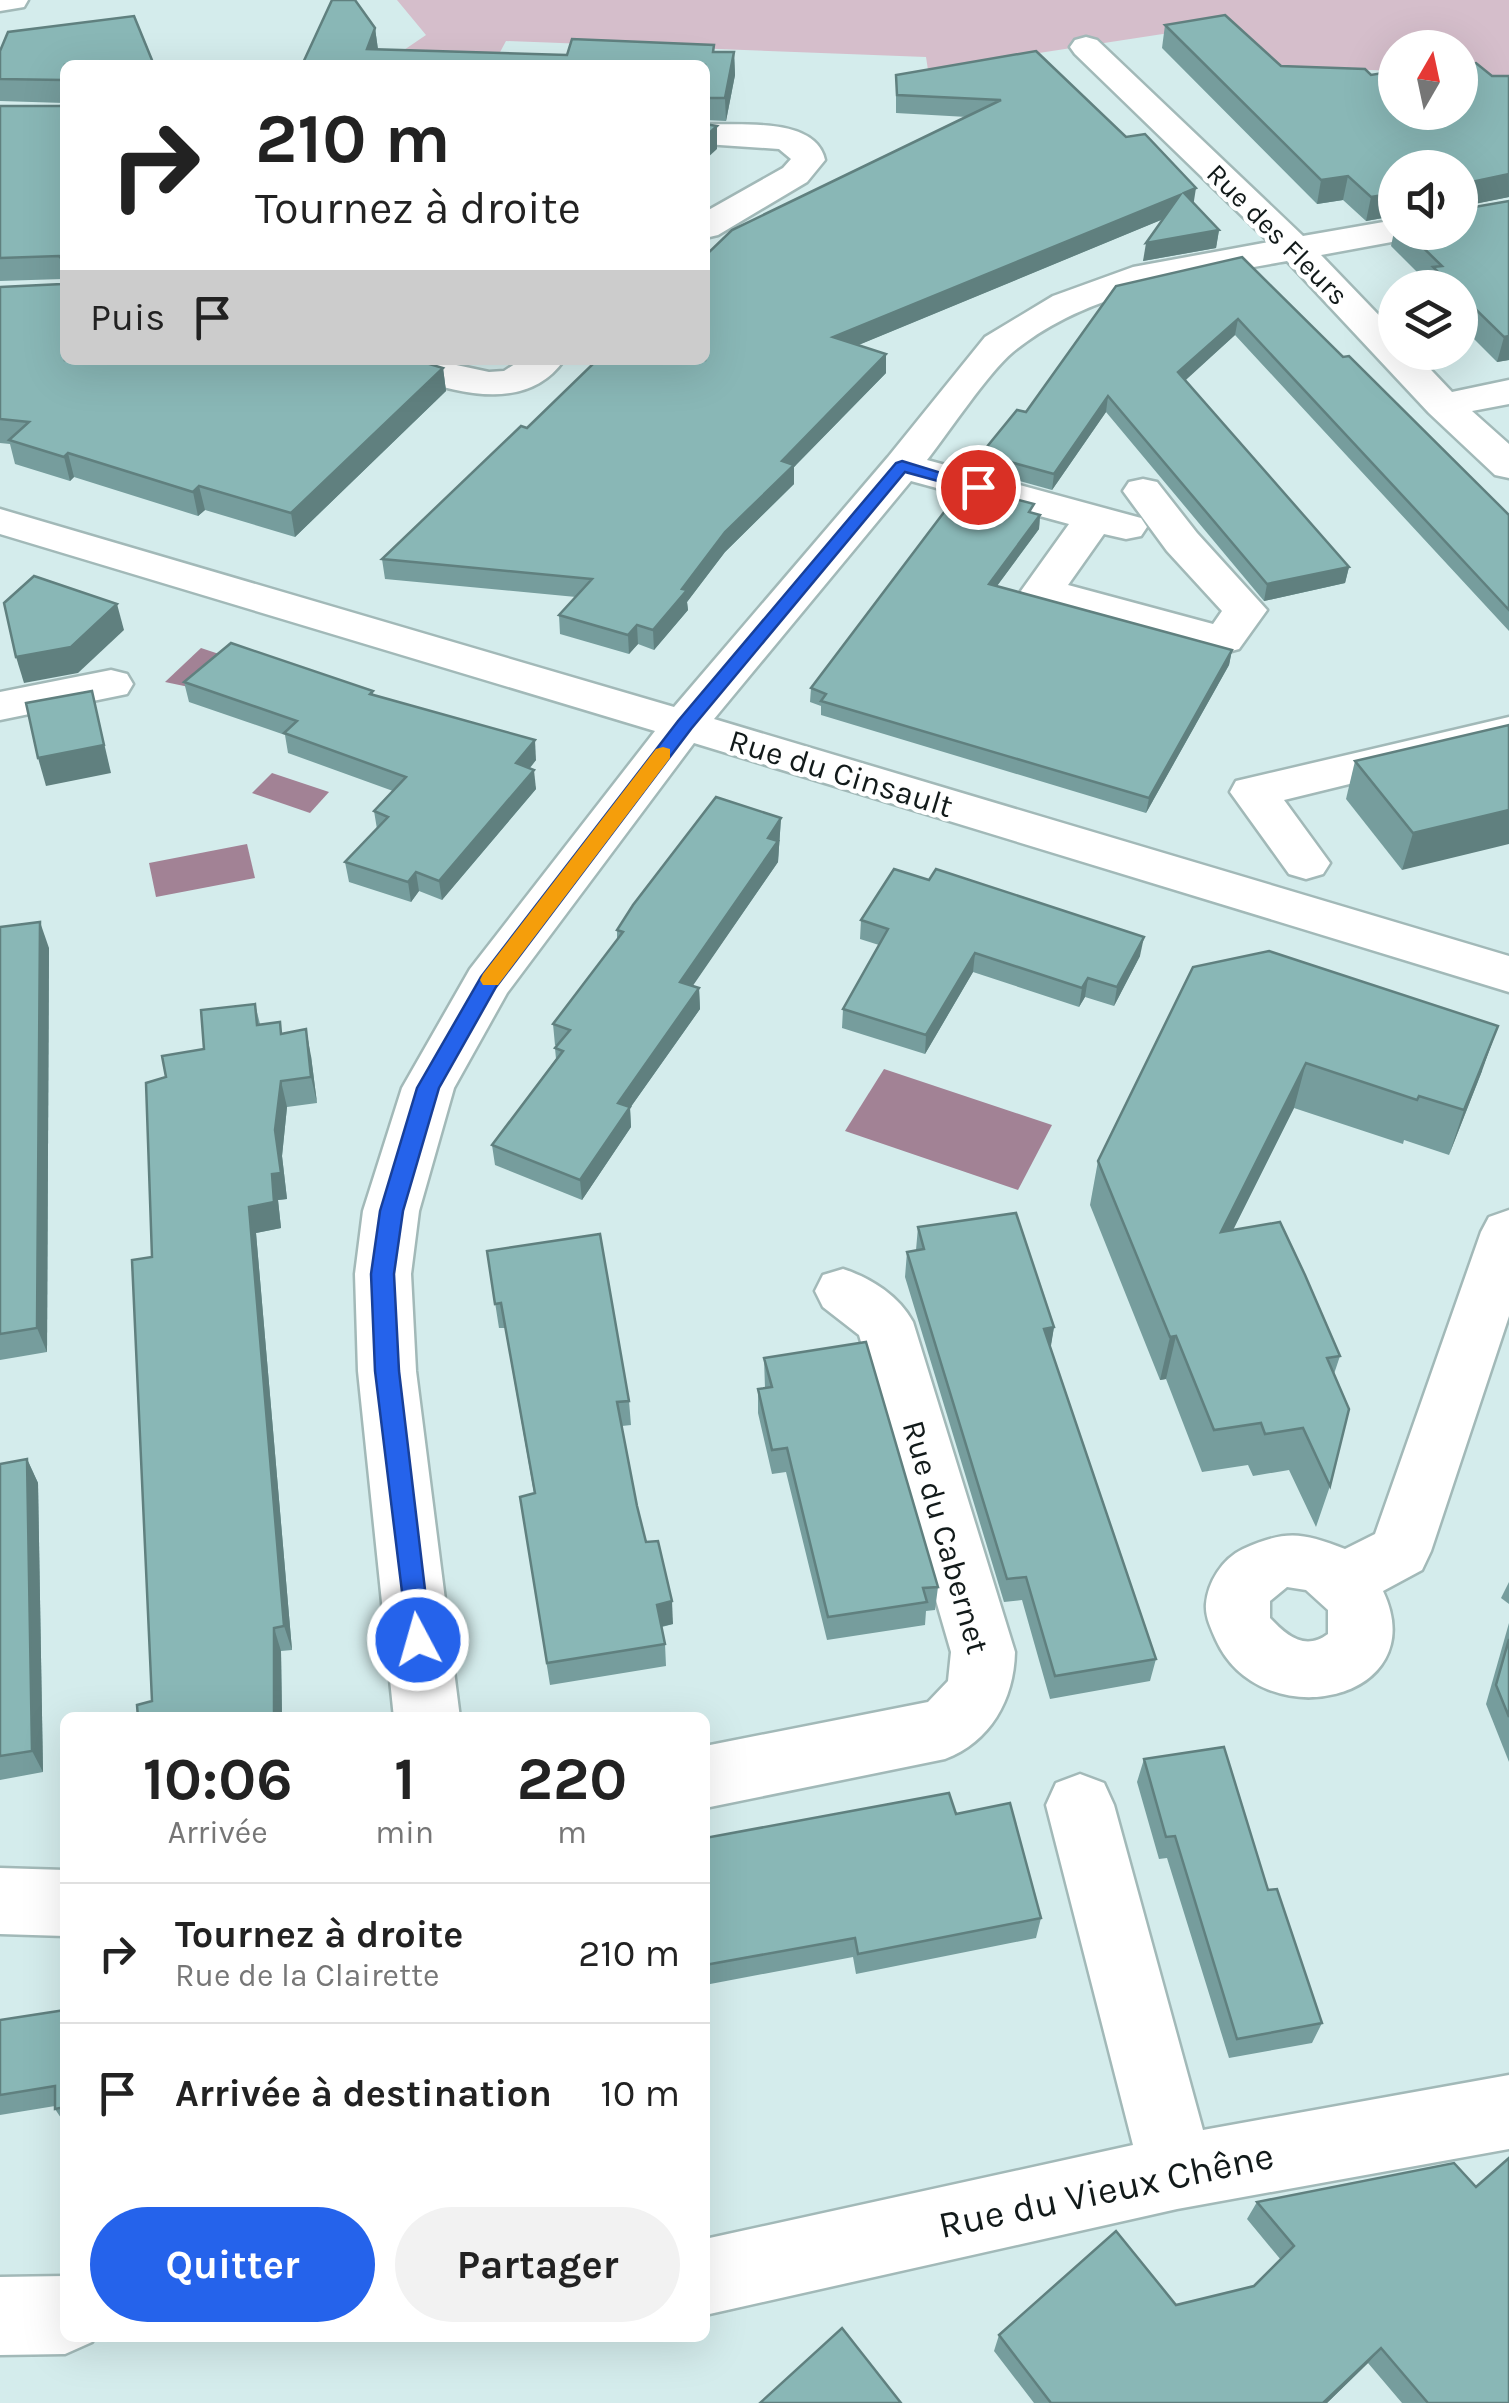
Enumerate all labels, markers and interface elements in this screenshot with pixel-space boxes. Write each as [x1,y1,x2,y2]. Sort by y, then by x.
north arrow [1378,30,1478,130]
map controls [1378,30,1478,370]
text: 210 m [255,98,451,180]
icon: right [90,100,220,230]
button: sound [1378,150,1478,250]
street label: Rue des Fleurs [1200,157,1355,312]
text: Tournez à droite [255,182,581,234]
button: layers [1378,270,1478,370]
icon: arrive [185,290,240,345]
text: Puis [90,295,165,340]
pin [936,445,1021,530]
icon: arrive [951,460,1006,515]
street label: Rue du Cinsault [724,722,957,825]
street label: Rue du Cabernet [895,1416,997,1658]
position arrow [366,1588,470,1692]
text: 10:06 [143,1744,293,1814]
text: 1 [394,1744,415,1814]
text: 220 [517,1744,627,1814]
text: Arrivée [168,1814,268,1851]
text: min [375,1814,434,1851]
text: m [557,1814,587,1851]
text: Tournez à droite [175,1912,463,1957]
icon: right [90,1926,145,1981]
text: 210 m [578,1931,680,1976]
text: Rue de la Clairette [175,1957,439,1994]
icon: arrive [90,2066,145,2121]
text: Arrivée à destination [175,2071,552,2116]
text: 10 m [600,2071,680,2116]
street label: Rue du Vieux Chêne [935,2133,1278,2248]
button: Quitter [90,2207,375,2322]
button: Partager [395,2207,680,2322]

